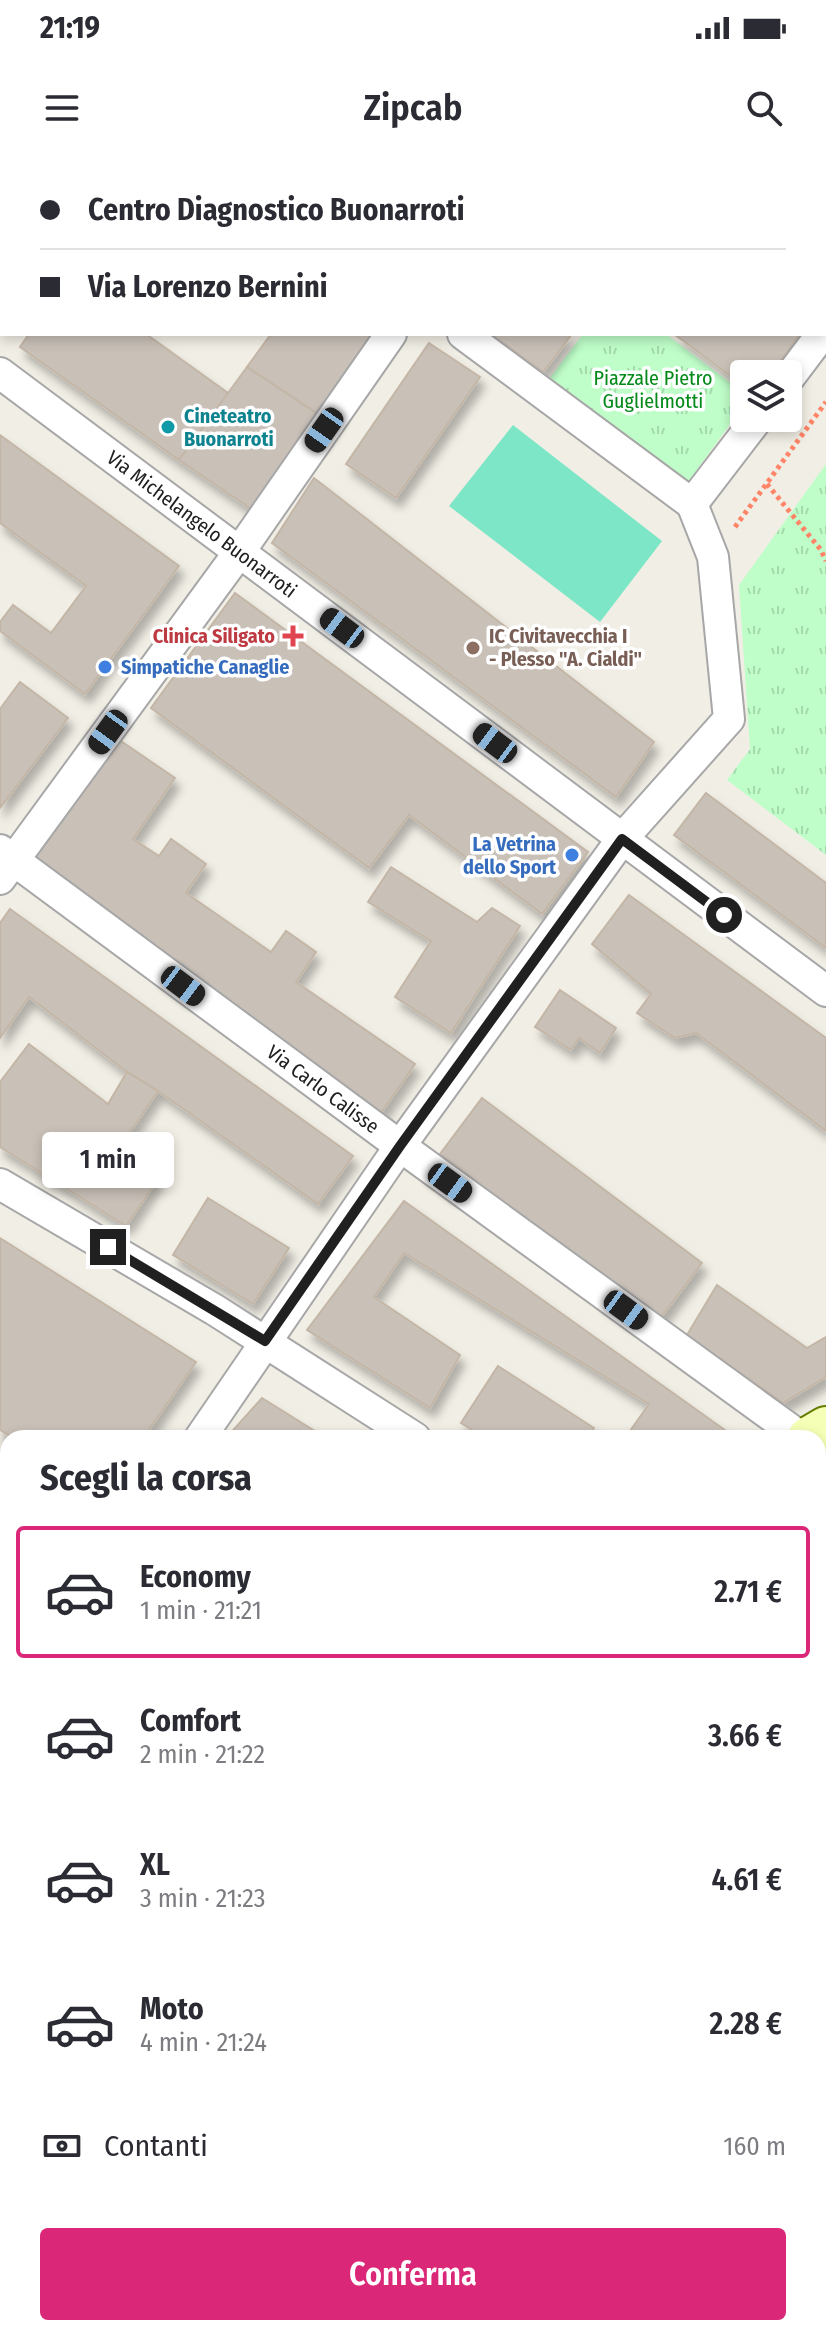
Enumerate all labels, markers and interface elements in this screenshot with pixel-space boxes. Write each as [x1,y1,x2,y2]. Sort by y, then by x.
text: 21:19 [40,10,100,46]
icon: menu [40,86,84,130]
text: Zipcab [364,86,462,130]
icon: search [742,86,786,130]
text: Centro Diagnostico Buonarroti [88,192,465,228]
text: Via Lorenzo Bernini [88,269,328,305]
map controls [730,360,802,432]
button: layers [730,360,802,432]
park label: Piazzale Pietro Guglielmotti [593,366,713,413]
car [300,403,348,457]
place label: Cineteatro Buonarroti [184,404,274,451]
marker: Cineteatro Buonarroti [159,418,177,436]
street label: Via Michelangelo Buonarroti [102,445,301,603]
car [316,604,368,652]
place label: Clinica Siligato [153,624,275,648]
place label: IC Civitavecchia I - Plesso "A. Cialdi" [489,624,642,671]
marker: Clinica Siligato [282,625,304,647]
marker: IC Civitavecchia I - Plesso "A. Cialdi" [464,639,482,657]
place label: Simpatiche Canaglie [121,655,289,679]
marker: Simpatiche Canaglie [96,658,114,676]
car [84,706,132,758]
car [469,719,521,767]
place label: La Vetrina dello Sport [463,832,557,879]
marker: La Vetrina dello Sport [563,846,581,864]
route start [706,897,742,933]
car [157,962,209,1010]
street label: Via Carlo Calisse [262,1040,384,1139]
callout: 1 min [42,1131,174,1187]
text: 1 min [80,1144,136,1175]
car [424,1159,476,1207]
route end [90,1229,126,1265]
car [600,1286,652,1334]
text: Scegli la corsa [40,1456,252,1500]
icon: car [44,1556,116,1628]
text: Economy [140,1559,251,1595]
text: 2.71 € [714,1574,782,1610]
text: 1 min · 21:21 [140,1595,262,1626]
icon: car [44,1700,116,1772]
text: Comfort [140,1703,241,1739]
text: 3.66 € [708,1718,782,1754]
text: 2 min · 21:22 [140,1739,265,1770]
icon: car [44,1844,116,1916]
text: XL [140,1847,170,1883]
text: 4.61 € [711,1862,782,1898]
text: 3 min · 21:23 [140,1883,266,1914]
icon: car [44,1988,116,2060]
text: Moto [140,1991,204,2027]
text: 2.28 € [710,2006,782,2042]
text: 4 min · 21:24 [140,2027,267,2058]
icon: cash [40,2124,84,2168]
text: Contanti [104,2128,208,2164]
text: 160 m [723,2131,786,2162]
button: Conferma [40,2228,786,2320]

